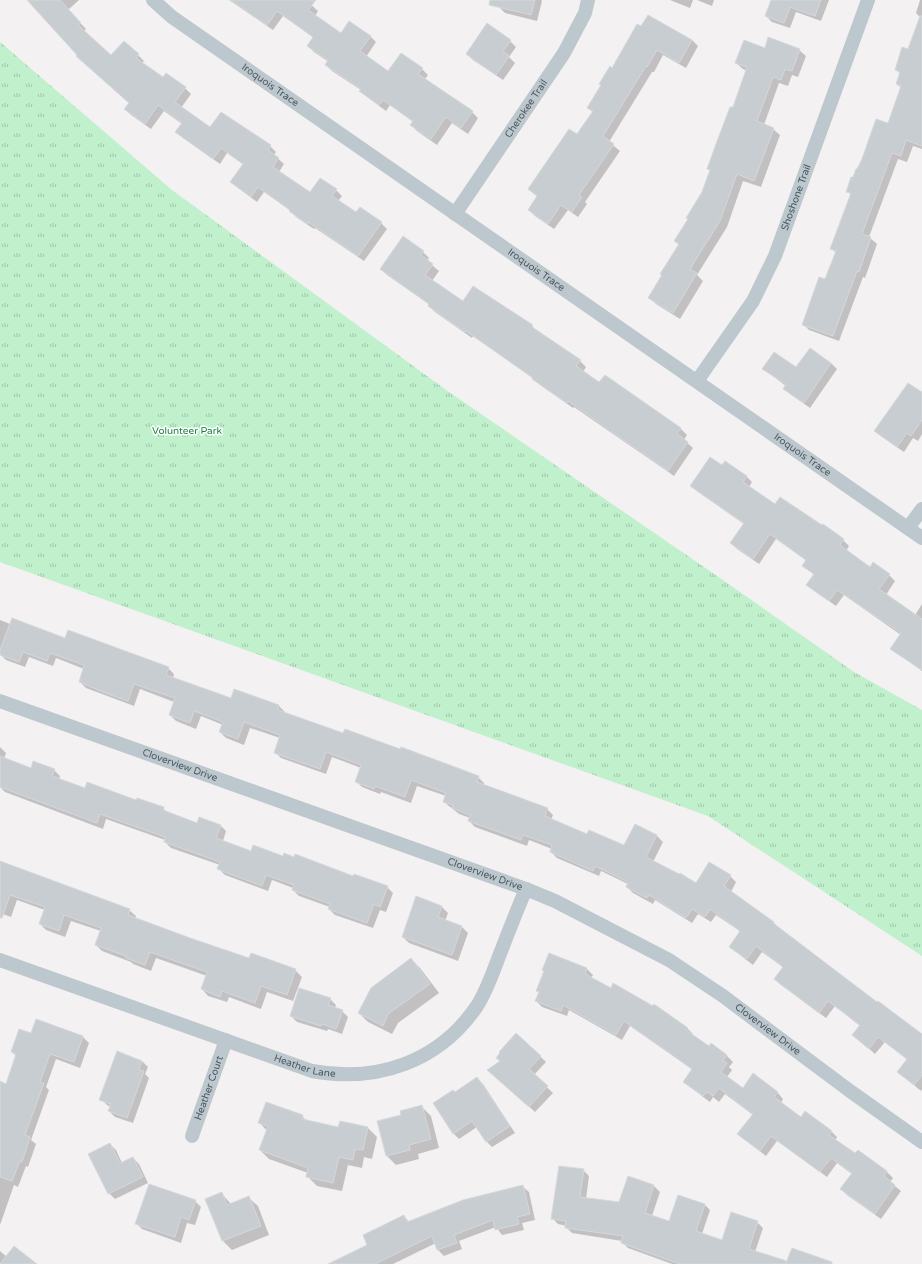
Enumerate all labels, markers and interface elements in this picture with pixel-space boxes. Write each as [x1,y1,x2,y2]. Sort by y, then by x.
street label: Iroquois Trace [239,61,301,109]
street label: Cherokee Trail [502,77,550,140]
street label: Shoshone Trail [779,163,814,232]
street label: Iroquois Trace [505,246,567,294]
park label: Volunteer Park [152,425,222,437]
street label: Iroquois Trace [771,431,834,479]
street label: Cloverview Drive [141,746,219,784]
street label: Cloverview Drive [446,855,524,893]
street label: Cloverview Drive [732,1001,803,1058]
street label: Heather Lane [272,1052,336,1080]
street label: Heather Court [192,1054,226,1122]

